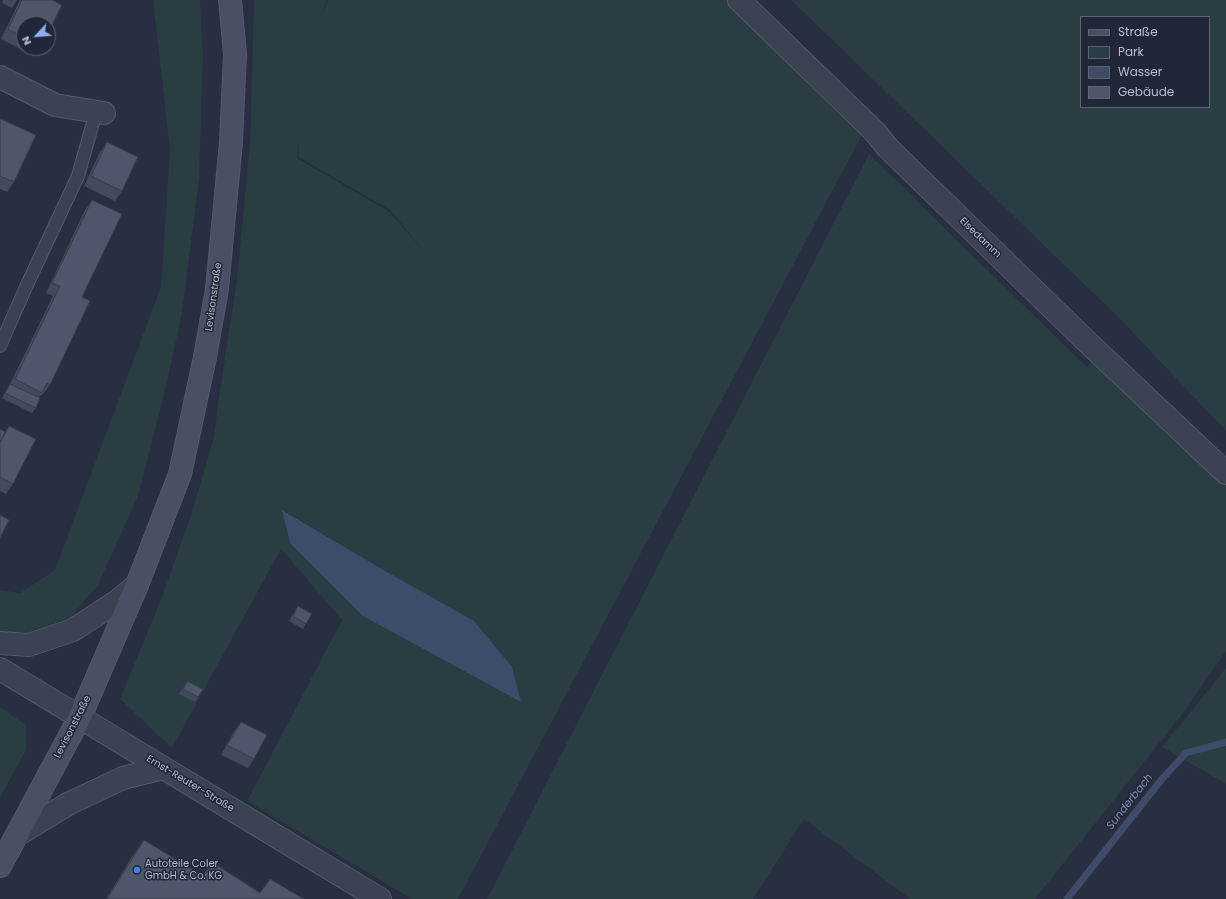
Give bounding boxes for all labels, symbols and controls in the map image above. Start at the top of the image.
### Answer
north arrow [16,16,56,56]
legend [1080,16,1210,108]
text: Straße [1118,23,1158,40]
text: N [17,34,35,48]
text: Park [1118,43,1144,60]
text: Wasser [1118,63,1162,80]
text: Gebäude [1118,83,1174,100]
street label: Elsedamm [957,215,1003,261]
street label: Levisonstraße [203,262,225,332]
street label: Levisonstraße [52,694,94,760]
street label: Ernst-Reuter-Straße [144,753,236,815]
water label: Sunderbach [1104,771,1156,833]
place label: Autoteile Coler GmbH & Co. KG [145,858,222,882]
marker: Autoteile Coler GmbH & Co. KG [132,865,142,875]

